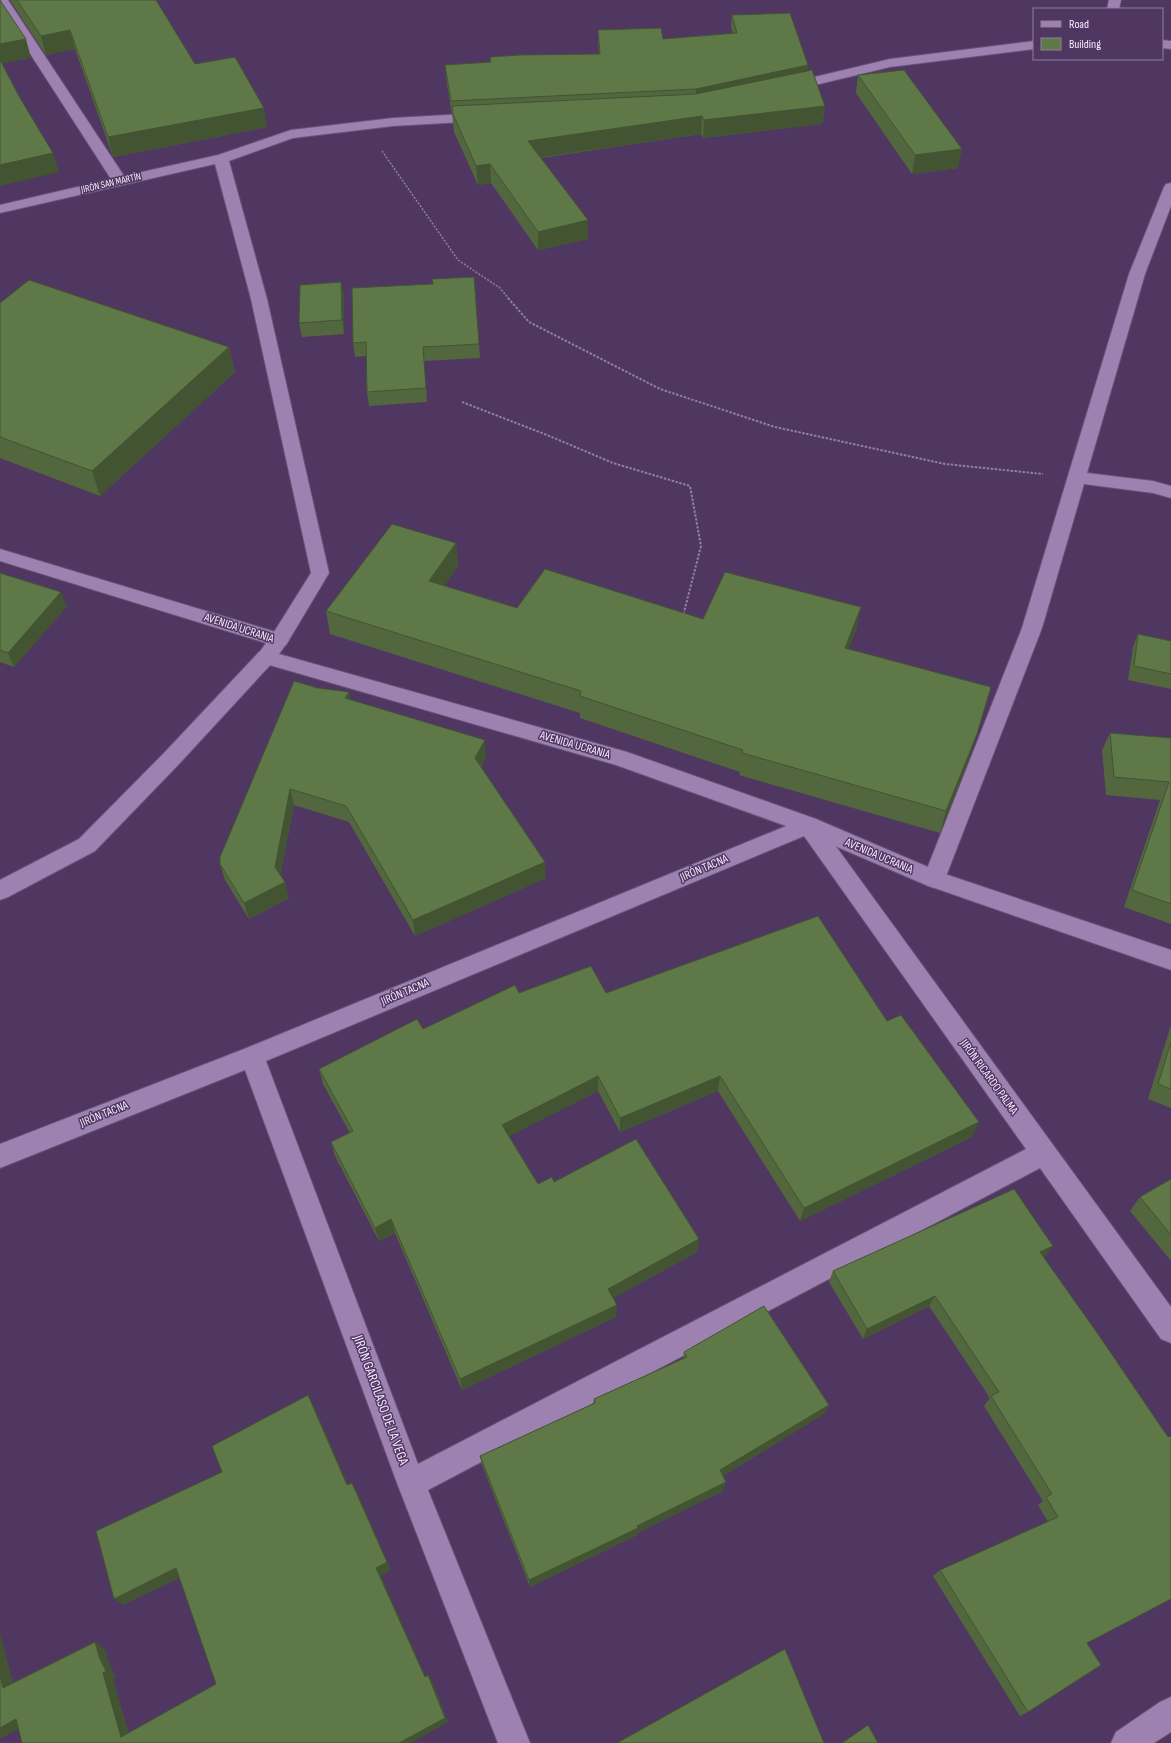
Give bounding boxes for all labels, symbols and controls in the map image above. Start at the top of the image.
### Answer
legend [1033,8,1163,60]
text: Road [1069,17,1089,32]
text: Building [1069,37,1101,52]
street label: JIRÓN SAN MARTÍN [79,170,142,196]
street label: AVENIDA UCRANIA [201,609,277,647]
street label: AVENIDA UCRANIA [537,728,613,762]
street label: AVENIDA UCRANIA [842,835,916,877]
street label: JIRÓN TACNA [677,851,731,885]
street label: JIRÓN TACNA [378,975,432,1009]
street label: JIRÓN RICARDO PALMA [956,1036,1022,1118]
street label: JIRÓN TACNA [77,1097,131,1131]
street label: JIRÓN GARCILASO DE LA VEGA [349,1332,413,1468]

